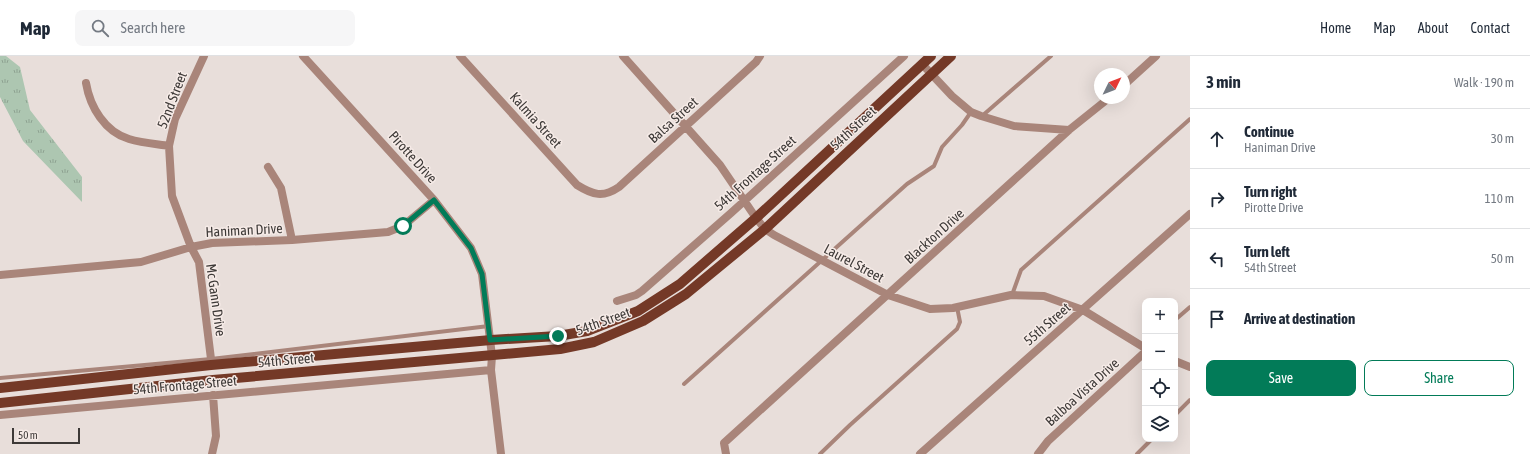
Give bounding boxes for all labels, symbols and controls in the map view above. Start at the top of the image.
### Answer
search box [75,10,355,46]
text: Map [20,17,51,39]
icon: search [89,17,111,39]
text: Search here [121,19,185,36]
text: Home [1320,20,1351,36]
text: Map [1373,20,1396,36]
text: About [1418,20,1449,36]
text: Contact [1471,20,1510,36]
north arrow [1094,68,1130,104]
street label: 52nd Street [154,69,190,131]
text: 3 min [1206,72,1241,92]
text: Walk · 190 m [1454,75,1514,90]
street label: Kalmia Street [507,89,565,151]
street label: Balsa Street [645,94,701,146]
street label: 54th Street [827,103,879,153]
text: Continue [1244,123,1294,140]
street label: Pirotte Drive [386,128,440,186]
icon: ahead [1206,128,1228,150]
text: 30 m [1491,131,1514,146]
street label: 54th Frontage Street [711,132,799,214]
text: Haniman Drive [1244,140,1316,155]
text: Turn right [1244,183,1297,200]
icon: right [1206,188,1228,210]
text: 110 m [1485,191,1514,206]
text: Pirotte Drive [1244,200,1303,215]
street label: Blackton Drive [901,205,967,267]
route start [394,217,412,235]
street label: Haniman Drive [205,220,283,240]
street label: Laurel Street [821,241,887,285]
text: Turn left [1244,243,1290,260]
icon: left [1206,248,1228,270]
text: 50 m [1491,251,1514,266]
text: 54th Street [1244,260,1297,275]
street label: Mc Gann Drive [203,263,229,337]
map controls [1142,298,1178,442]
button: + [1142,298,1178,334]
street label: 55th Street [1020,299,1074,349]
street label: 54th Street [574,304,632,338]
icon: arrive [1206,308,1228,330]
text: Arrive at destination [1244,310,1355,327]
route end [549,327,567,345]
button: − [1142,334,1178,370]
street label: 54th Street [257,350,315,370]
street label: Balboa Vista Drive [1042,355,1122,429]
button: Save [1206,360,1356,396]
button: Share [1364,360,1514,396]
button: locate [1142,370,1178,406]
street label: 54th Frontage Street [132,372,238,398]
button: layers [1142,406,1178,442]
scale bar [12,426,80,445]
text: 50 m [18,429,38,441]

